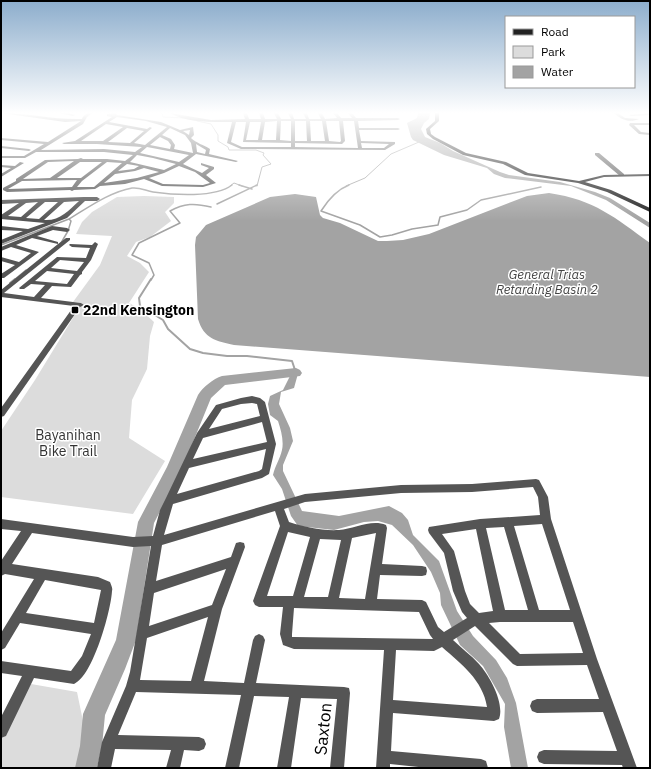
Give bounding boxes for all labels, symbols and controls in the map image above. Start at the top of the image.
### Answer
legend [505,16,635,88]
text: Road [541,24,569,39]
text: Park [541,44,566,59]
text: Water [541,64,574,79]
water label: General Trias Retarding Basin 2 [496,266,598,298]
place label: 22nd Kensington [83,301,194,319]
marker: 22nd Kensington [70,305,80,315]
park label: Bayanihan Bike Trail [35,426,101,460]
street label: Saxton [309,702,337,756]

